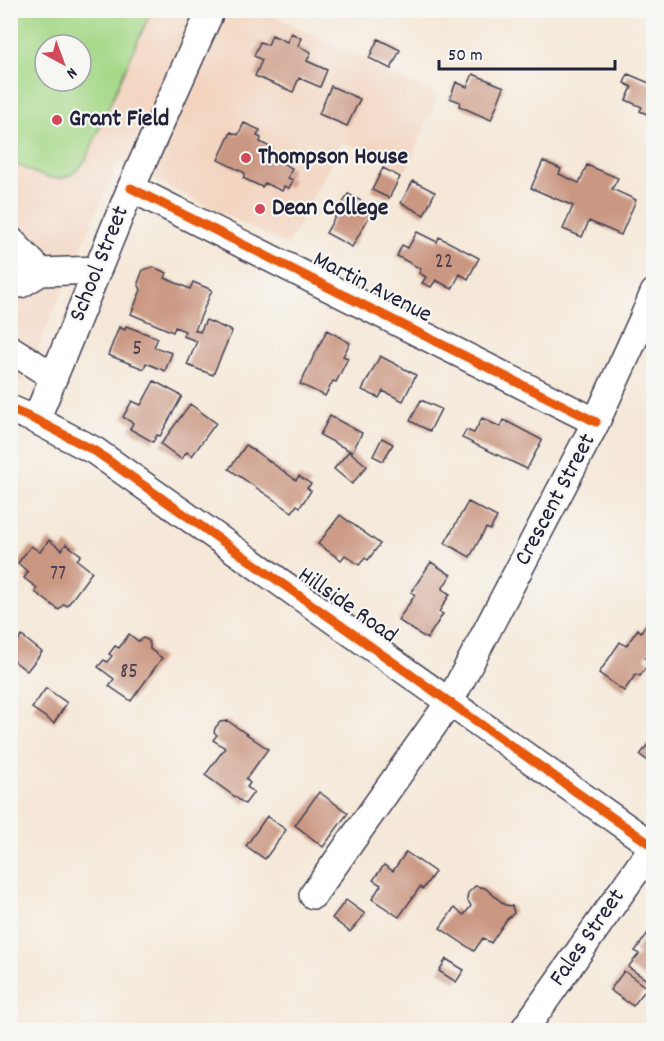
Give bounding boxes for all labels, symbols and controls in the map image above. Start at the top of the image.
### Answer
north arrow [33,33,93,93]
scale bar [439,33,614,71]
text: 50 m [448,44,483,69]
text: N [61,61,82,84]
place label: Grant Field [69,103,169,137]
marker: Grant Field [50,113,64,127]
place label: Thompson House [258,141,409,175]
marker: Thompson House [239,151,253,165]
place label: Dean College [272,192,389,226]
street label: School Street [61,201,139,327]
marker: Dean College [253,202,267,216]
street label: Martin Avenue [306,243,438,333]
house number: 22 [435,248,453,278]
house number: 5 [132,335,142,365]
street label: Crescent Street [507,428,605,572]
street label: Hillside Road [290,559,404,653]
house number: 77 [50,560,66,590]
house number: 85 [120,658,138,688]
street label: Fales Street [542,882,634,994]

